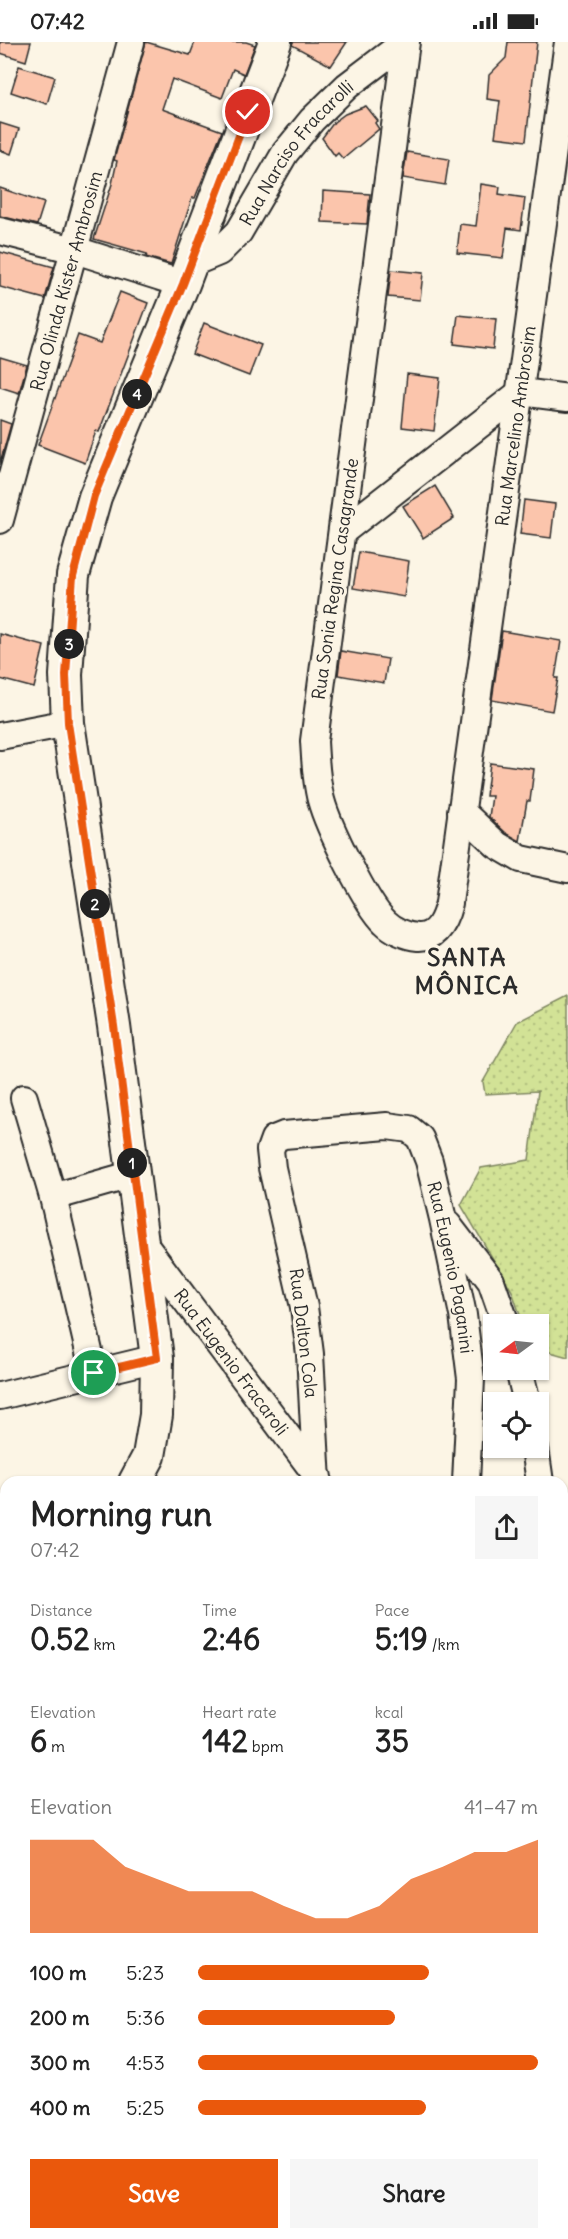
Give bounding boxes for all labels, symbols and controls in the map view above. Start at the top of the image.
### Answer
text: 07:42 [30,7,85,35]
street label: Rua Narciso Fracarolli [234,74,357,230]
pin [222,86,273,137]
icon: check [231,95,264,128]
street label: Rua Olinda Kister Ambrosim [24,168,107,393]
street label: Rua Marcelino Ambrosim [490,324,540,528]
pin: 4 [122,379,152,409]
text: 4 [132,384,142,404]
street label: Rua Sonia Regina Casagrande [307,457,363,701]
pin: 3 [54,629,84,659]
text: 3 [64,634,74,654]
pin: 2 [80,889,110,919]
text: 2 [91,894,99,914]
district label: SANTA MÔNICA [415,942,519,1000]
pin: 1 [117,1148,147,1178]
text: 1 [129,1153,135,1173]
street label: Rua Eugenio Paganini [423,1179,479,1355]
street label: Rua Dalton Cola [285,1267,323,1399]
street label: Rua Eugenio Fracaroli [169,1284,294,1439]
north arrow [483,1314,549,1380]
map controls [483,1314,549,1458]
pin [68,1347,119,1398]
icon: arrive [77,1356,110,1389]
button: locate [483,1392,549,1458]
text: Morning run [30,1493,212,1535]
button: share [475,1496,538,1559]
text: 07:42 [30,1537,80,1562]
text: Distance [30,1600,92,1620]
text: Time [202,1600,237,1620]
text: Pace [375,1600,409,1620]
text: 0.52 [30,1620,90,1658]
text: 2:46 [202,1620,260,1658]
text: 5:19 [375,1620,428,1658]
text: km [90,1634,116,1654]
text: /km [428,1634,460,1654]
text: Elevation [30,1702,96,1722]
text: Heart rate [202,1702,277,1722]
text: kcal [375,1702,403,1722]
text: 6 [30,1722,47,1760]
text: 142 [202,1722,248,1760]
text: 35 [375,1722,409,1760]
text: m [47,1736,65,1756]
text: bpm [248,1736,284,1756]
text: Elevation [30,1794,112,1819]
text: 41–47 m [464,1794,538,1819]
text: 100 m [30,1960,87,1985]
text: 5:23 [126,1960,164,1985]
text: 200 m [30,2005,90,2030]
text: 5:36 [126,2005,165,2030]
text: 300 m [30,2050,90,2075]
text: 4:53 [126,2050,165,2075]
text: 400 m [30,2095,90,2120]
text: 5:25 [126,2095,164,2120]
button: Save [30,2159,278,2228]
button: Share [290,2159,538,2228]

